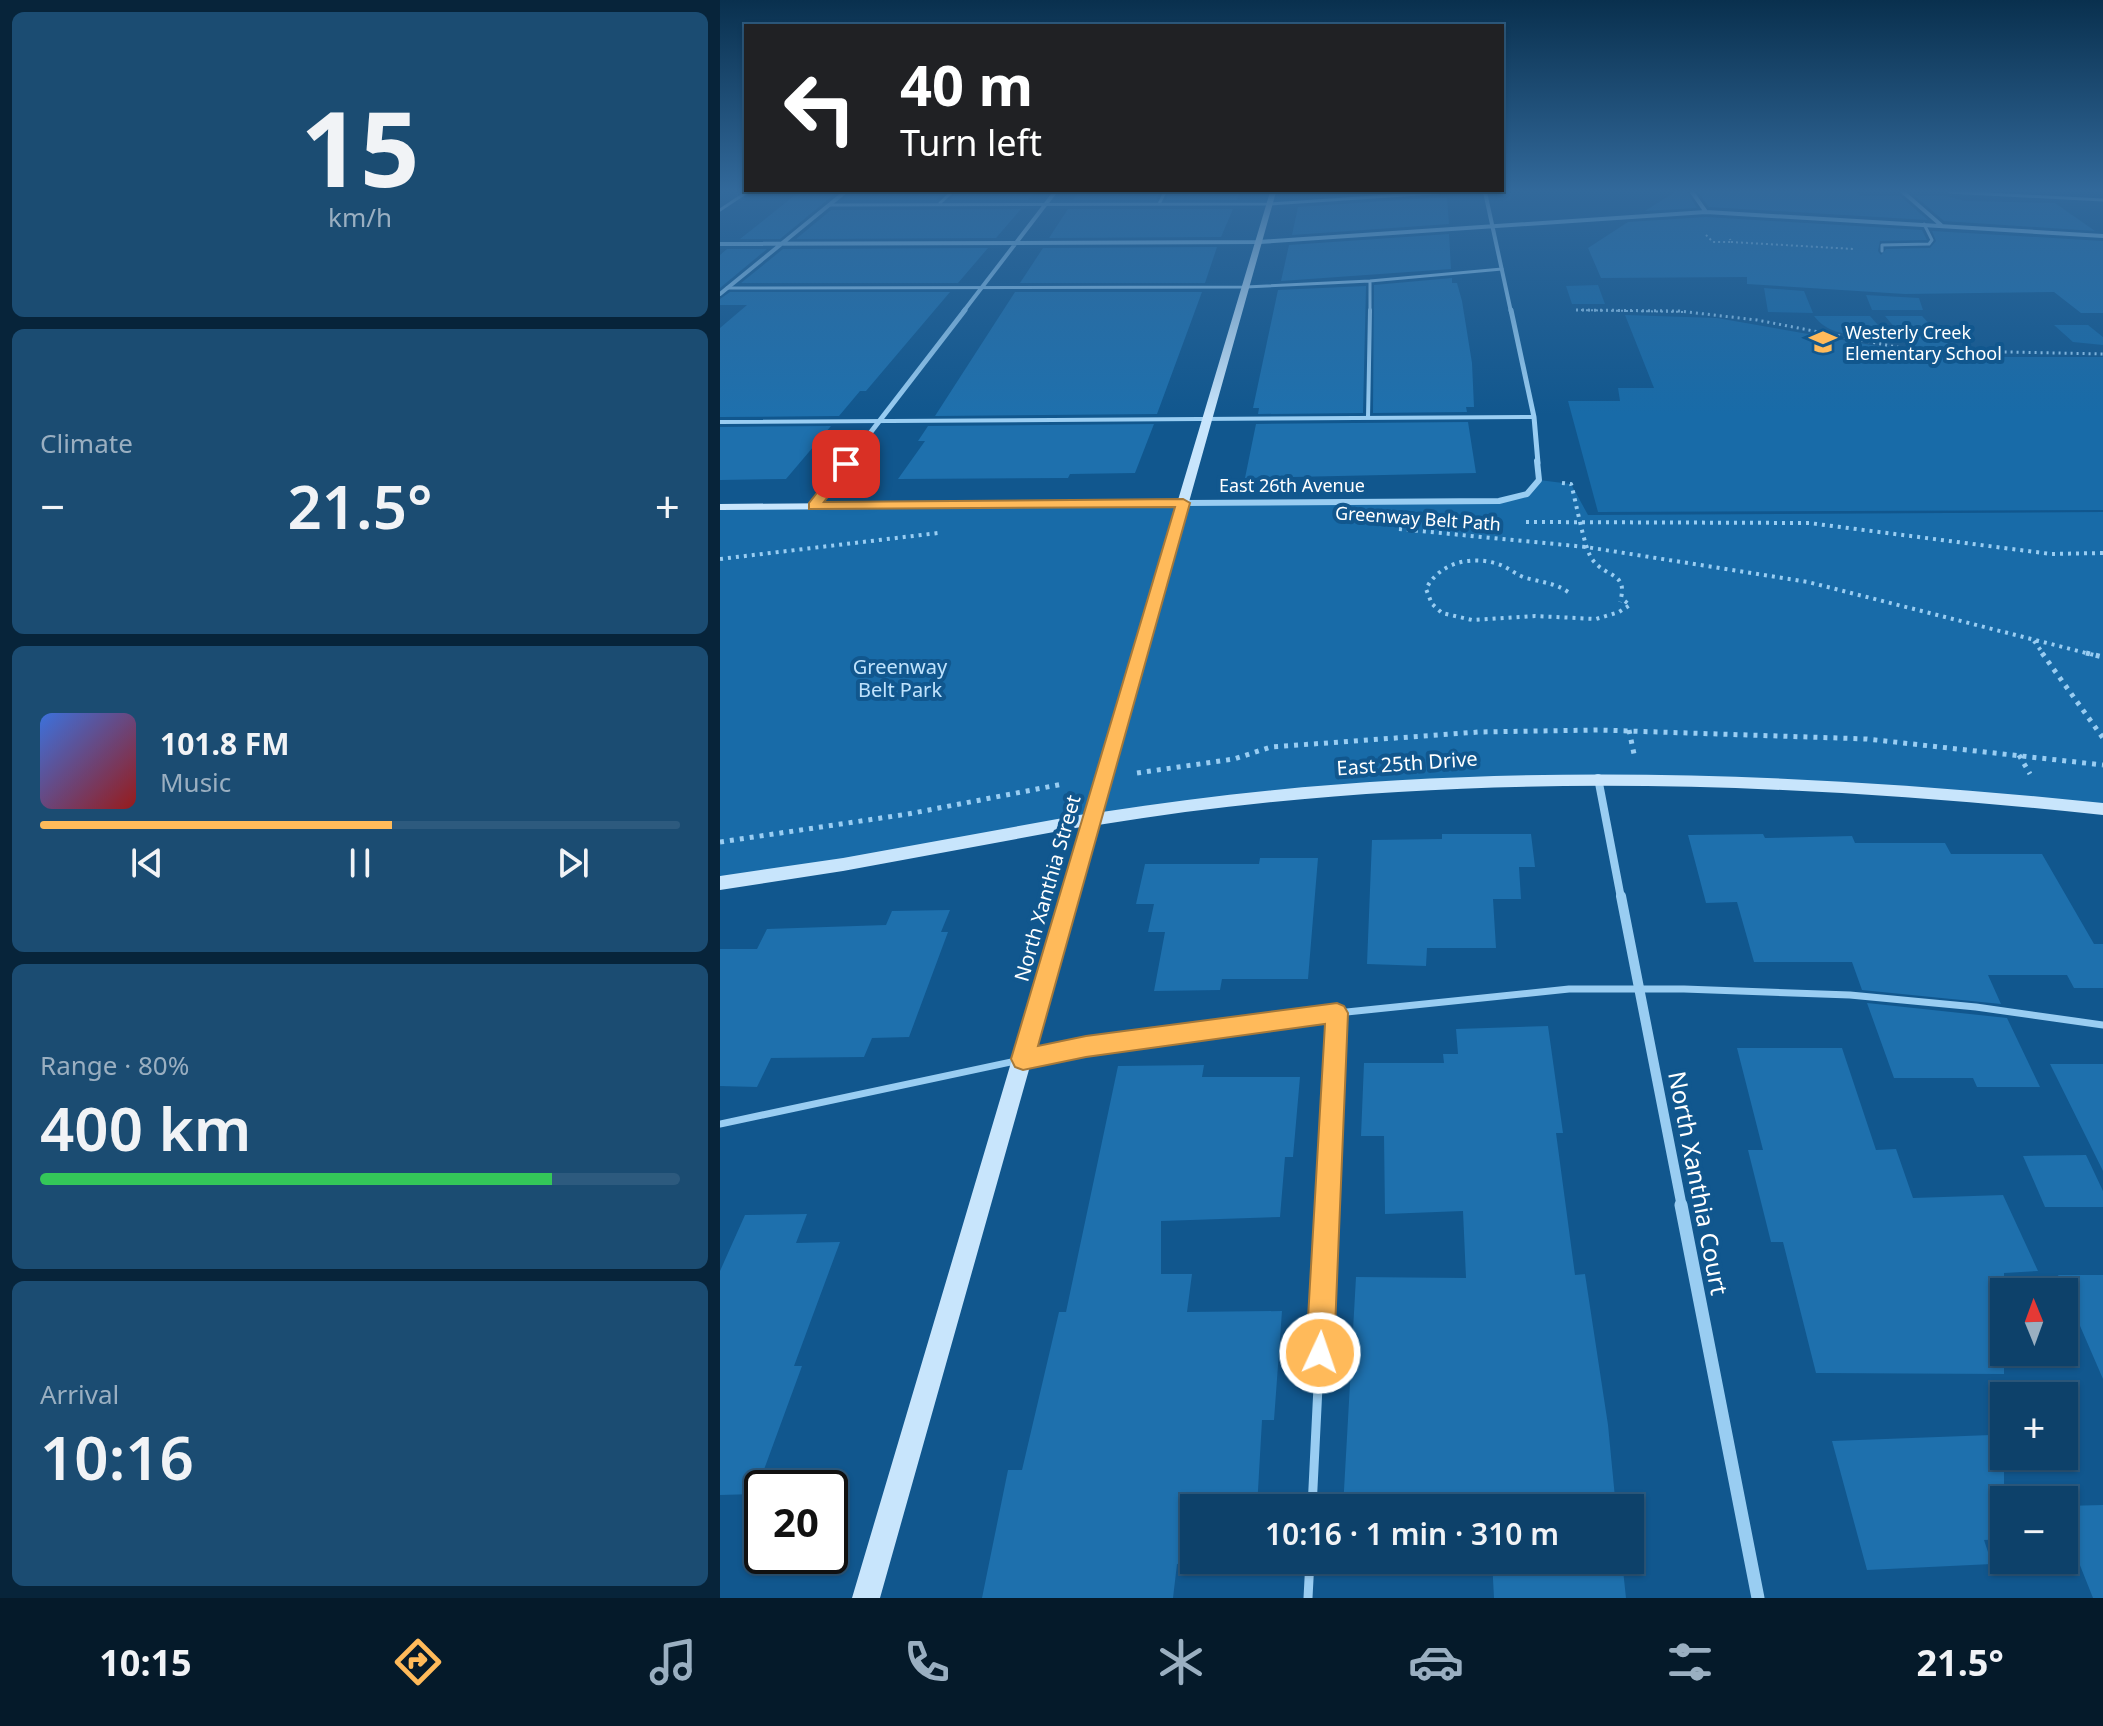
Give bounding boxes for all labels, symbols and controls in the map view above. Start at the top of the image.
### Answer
text: 40 m [900,46,1033,122]
icon: left [768,56,872,160]
text: 15 [301,76,419,217]
text: Turn left [900,118,1042,167]
text: km/h [328,199,392,235]
place label: Westerly Creek Elementary School [1845,320,2002,365]
school or university icon: Westerly Creek Elementary School [1808,327,1838,357]
text: Climate [40,425,133,461]
pin [812,430,880,498]
icon: arrive [824,442,868,486]
text: 21.5° [287,465,433,547]
street label: East 26th Avenue [1219,473,1365,497]
text: − [40,476,65,536]
text: + [655,476,680,536]
street label: Greenway Belt Path [1334,500,1502,536]
park label: Greenway Belt Park [853,653,948,703]
text: 101.8 FM [160,723,290,764]
street label: East 25th Drive [1335,745,1479,781]
text: Music [160,764,231,800]
street label: North Xanthia Street [1007,792,1087,984]
icon: previous [125,841,169,885]
icon: pause [338,841,382,885]
icon: next [551,841,595,885]
text: Range · 80% [40,1047,189,1083]
street label: North Xanthia Court [1661,1068,1737,1298]
text: 400 km [40,1087,251,1169]
north arrow [1990,1278,2078,1366]
map controls [1990,1278,2078,1574]
position arrow [1278,1311,1362,1395]
text: Arrival [40,1376,119,1412]
button: + [1990,1382,2078,1470]
text: 10:16 [40,1416,194,1498]
speed limit sign: 20 [744,1470,848,1574]
button: − [1990,1486,2078,1574]
text: 10:16 · 1 min · 310 m [1265,1513,1559,1554]
icon: directions [390,1634,446,1690]
icon: music [645,1634,701,1690]
icon: phone [899,1634,955,1690]
icon: climate [1153,1634,1209,1690]
icon: car [1408,1634,1464,1690]
icon: filters [1662,1634,1718,1690]
text: 10:15 [99,1638,192,1687]
text: 21.5° [1917,1638,2004,1687]

